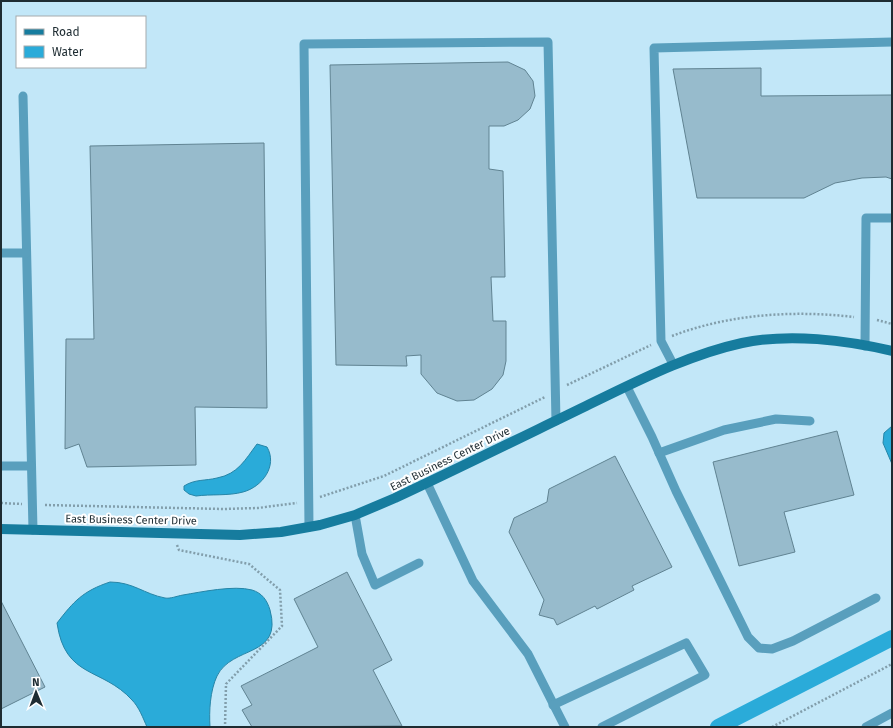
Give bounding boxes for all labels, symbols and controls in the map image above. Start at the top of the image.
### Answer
legend [16,16,146,68]
text: Road [52,25,80,39]
text: Water [52,45,84,59]
street label: East Business Center Drive [388,424,512,494]
street label: East Business Center Drive [65,512,197,528]
north arrow [16,672,56,712]
text: N [32,676,40,689]

